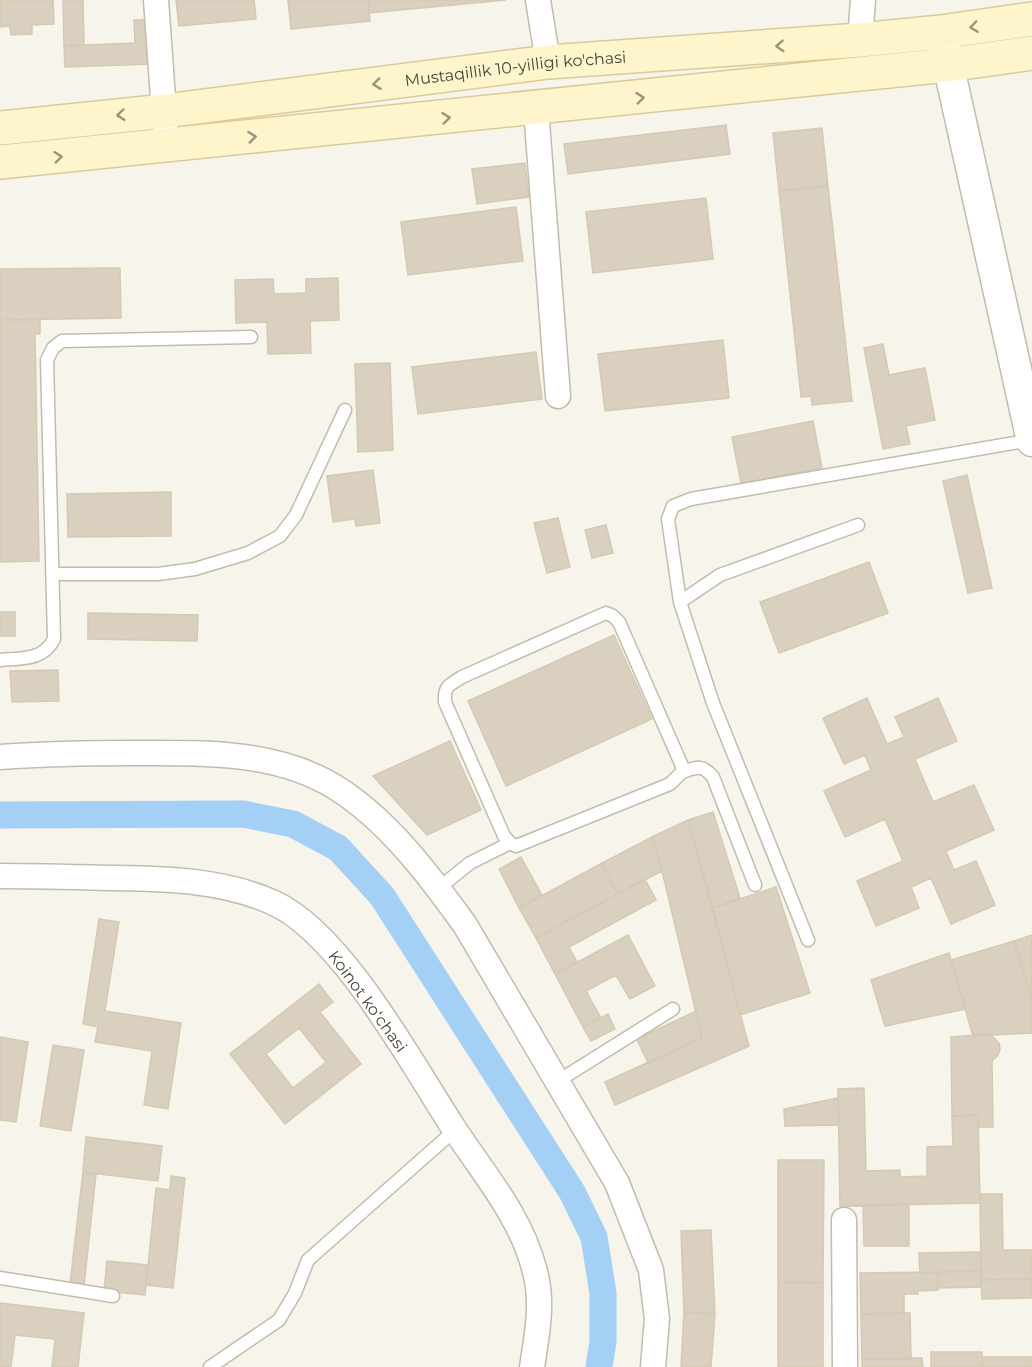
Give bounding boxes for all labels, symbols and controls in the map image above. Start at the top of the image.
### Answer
one-way arrow [969,21,979,33]
one-way arrow [775,39,784,52]
street label: Mustaqillik 10-yilligi ko'chasi [404,48,627,90]
one-way arrow [372,77,382,90]
one-way arrow [636,92,645,104]
one-way arrow [116,109,125,121]
one-way arrow [442,112,451,124]
one-way arrow [248,131,257,144]
one-way arrow [54,151,63,164]
street label: Koinot koʻchasi [324,947,411,1056]

